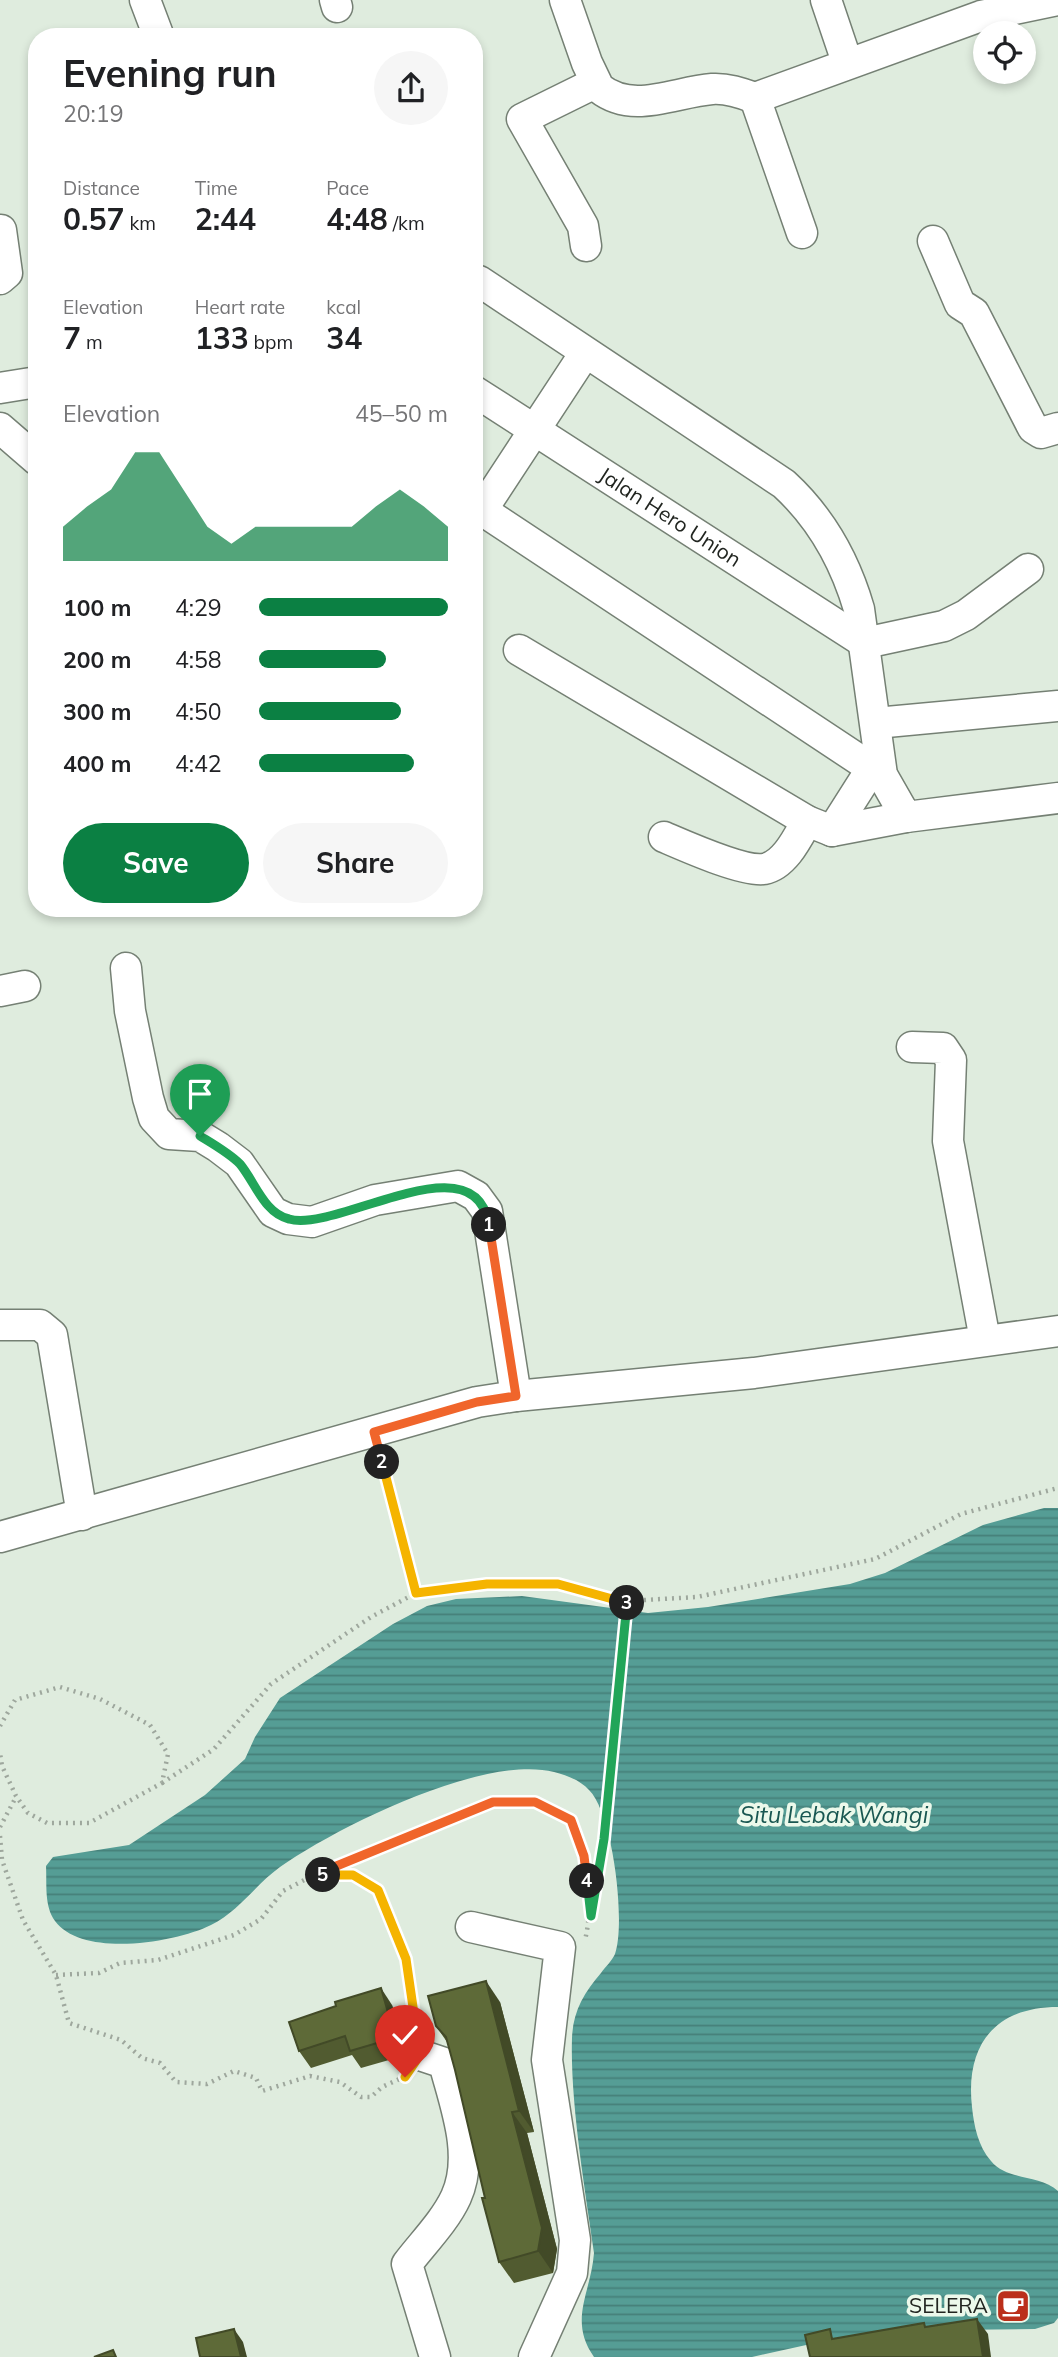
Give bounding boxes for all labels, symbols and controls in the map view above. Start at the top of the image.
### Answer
map controls [973,21,1036,84]
button: locate [973,21,1036,84]
text: Evening run [63,49,277,97]
button: share [374,51,448,125]
text: 20:19 [63,99,123,128]
text: Distance [63,176,140,200]
text: Time [195,176,238,200]
text: Pace [326,176,369,200]
text: 0.57 [63,200,124,238]
text: 2:44 [195,200,256,238]
text: 4:48 [326,200,388,238]
text: km [124,211,156,235]
text: /km [388,211,425,235]
text: Elevation [63,295,143,319]
text: Heart rate [195,295,285,319]
text: kcal [326,295,361,319]
text: 7 [63,319,81,357]
text: 133 [195,319,249,357]
text: 34 [326,319,362,357]
text: m [81,330,103,354]
text: bpm [249,330,293,354]
text: Elevation [63,399,160,428]
text: 45–50 m [355,399,448,428]
street label: Jalan Hero Union [594,461,747,572]
text: 100 m [63,593,131,622]
text: 4:29 [175,593,222,622]
text: 200 m [63,645,131,674]
text: 4:58 [175,645,222,674]
text: 300 m [63,697,131,726]
text: 4:50 [175,697,222,726]
text: 400 m [63,749,131,778]
text: 4:42 [175,749,222,778]
button: Save [63,823,249,903]
button: Share [263,823,448,903]
pin [170,1064,230,1136]
icon: arrive [181,1075,219,1113]
pin: 1 [472,1208,506,1242]
text: 1 [483,1212,494,1236]
pin: 2 [364,1444,400,1480]
text: 2 [376,1449,387,1473]
pin: 3 [610,1586,644,1620]
text: 3 [621,1590,632,1614]
water label: Situ Lebak Wangi [740,1800,929,1829]
pin: 5 [306,1857,340,1892]
text: 5 [317,1862,328,1886]
pin: 4 [570,1864,604,1898]
text: 4 [581,1868,592,1892]
pin [375,2005,435,2077]
icon: check [386,2016,424,2054]
cafe icon: SELERA [994,2287,1032,2325]
place label: SELERA [909,2292,989,2318]

